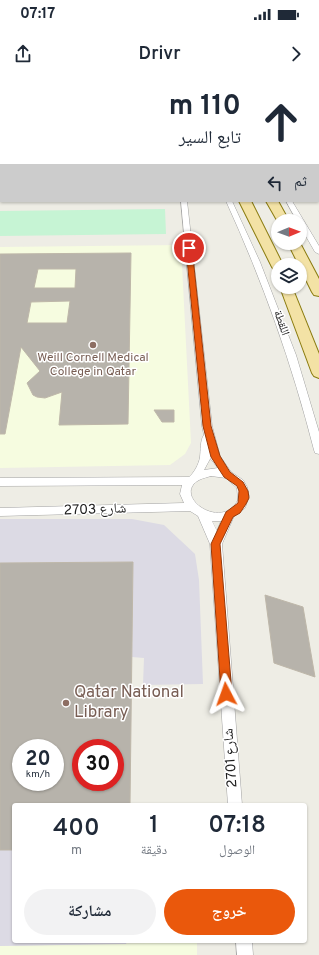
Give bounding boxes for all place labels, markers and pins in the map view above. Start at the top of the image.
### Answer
pin [172,231,206,265]
marker: Weill Cornell Medical College in Qatar [88,340,98,350]
place label: Weill Cornell Medical College in Qatar [37,350,149,380]
place label: Qatar National Library [74,682,184,724]
marker: Qatar National Library [61,698,71,708]

